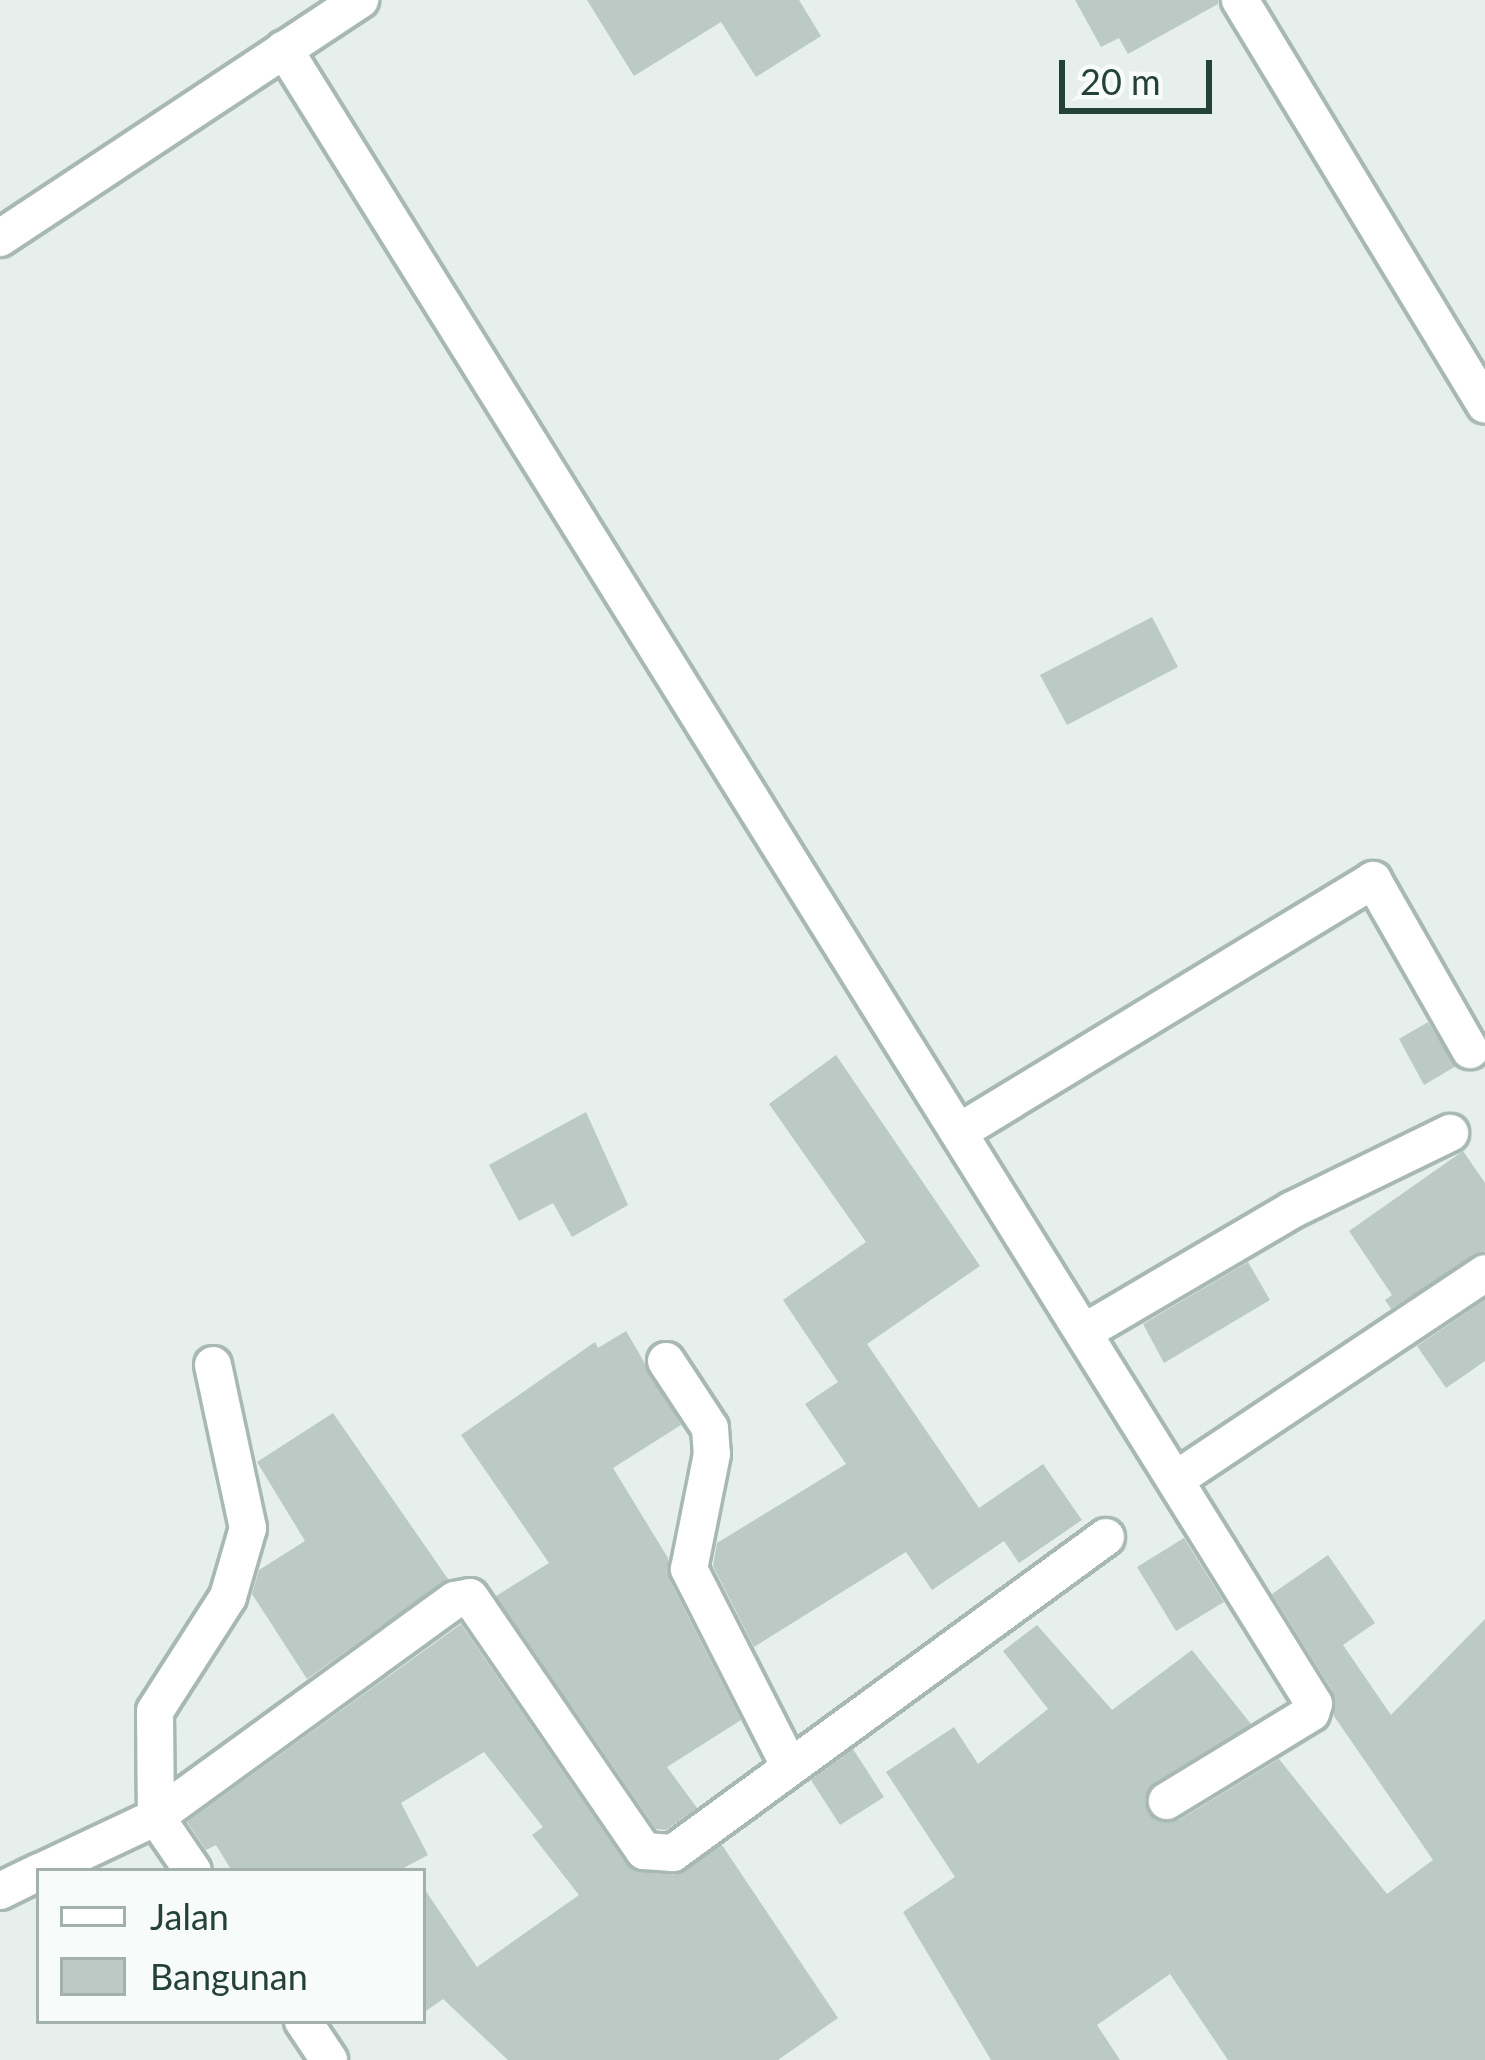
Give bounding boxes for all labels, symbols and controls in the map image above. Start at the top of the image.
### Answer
scale bar [1065,36,1218,110]
text: 20 m [1080,59,1161,103]
legend [36,1868,426,2024]
text: Jalan [150,1894,229,1938]
text: Bangunan [150,1954,308,1998]

